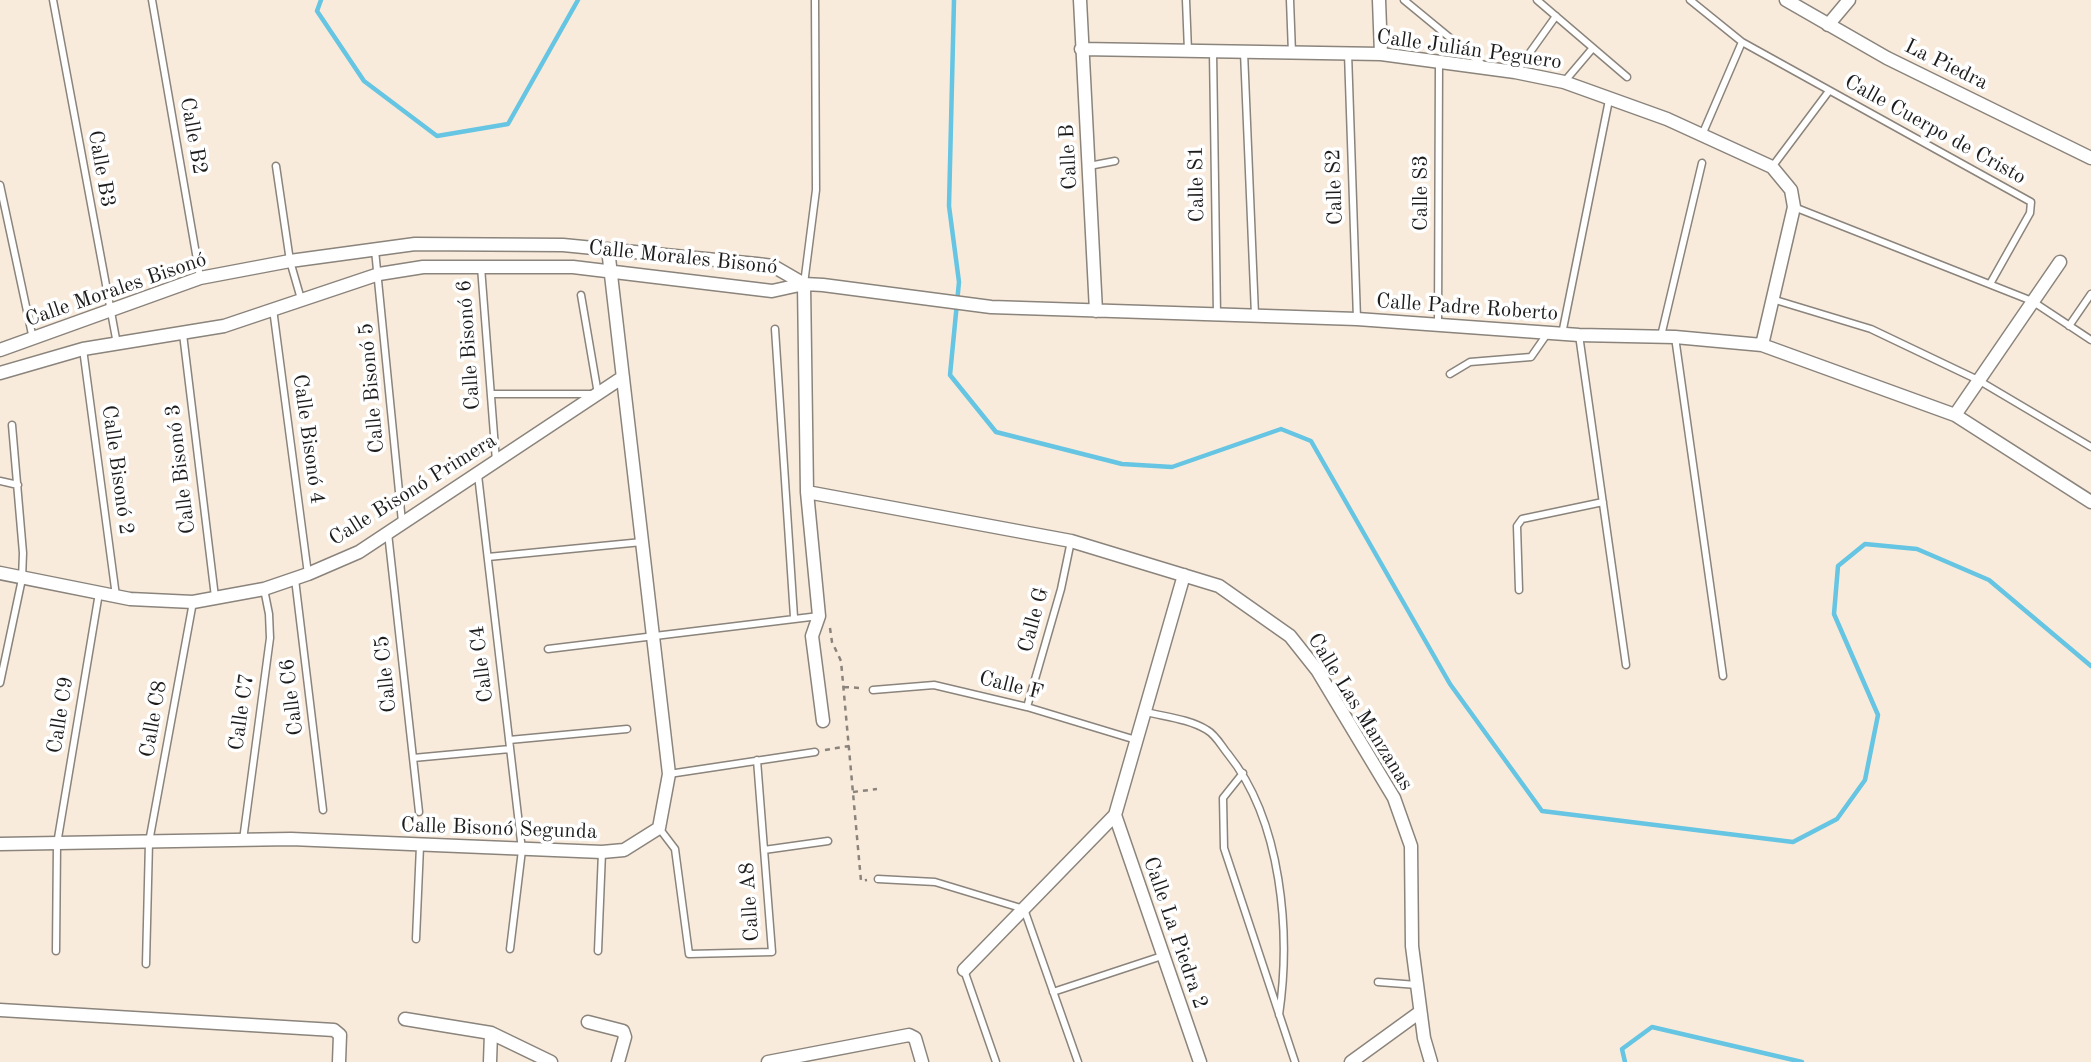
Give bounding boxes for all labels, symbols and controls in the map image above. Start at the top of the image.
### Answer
street label: Calle Julián Peguero [1375,25,1563,75]
street label: La Piedra [1900,34,1992,96]
street label: Calle Cuerpo de Cristo [1840,70,2030,190]
street label: Calle B2 [174,95,212,177]
street label: Calle B [1055,123,1083,191]
street label: Calle B3 [82,128,120,210]
street label: Calle S1 [1184,146,1210,222]
street label: Calle S2 [1321,148,1349,226]
street label: Calle S3 [1408,155,1434,231]
street label: Calle Morales Bisonó [587,236,779,280]
street label: Calle Morales Bisonó [22,247,210,333]
street label: Calle Bisonó 6 [452,279,486,411]
street label: Calle Padre Roberto [1375,289,1559,327]
street label: Calle Bisonó 5 [354,322,390,454]
street label: Calle Bisonó 4 [286,372,330,506]
street label: Calle Bisonó 2 [95,403,139,537]
street label: Calle Bisonó 3 [161,403,201,535]
street label: Calle Bisonó Primera [325,428,501,552]
street label: Calle G [1013,585,1055,655]
street label: Calle C4 [465,624,499,704]
street label: Calle Las Manzanas [1301,629,1419,795]
street label: Calle C5 [369,634,403,714]
street label: Calle C6 [275,657,309,737]
street label: Calle F [976,666,1046,706]
street label: Calle C7 [224,672,260,752]
street label: Calle C9 [42,675,80,755]
street label: Calle C8 [135,679,173,759]
street label: Calle Bisonó Segunda [400,813,598,845]
street label: Calle La Piedra 2 [1137,854,1213,1012]
street label: Calle A8 [735,861,765,943]

